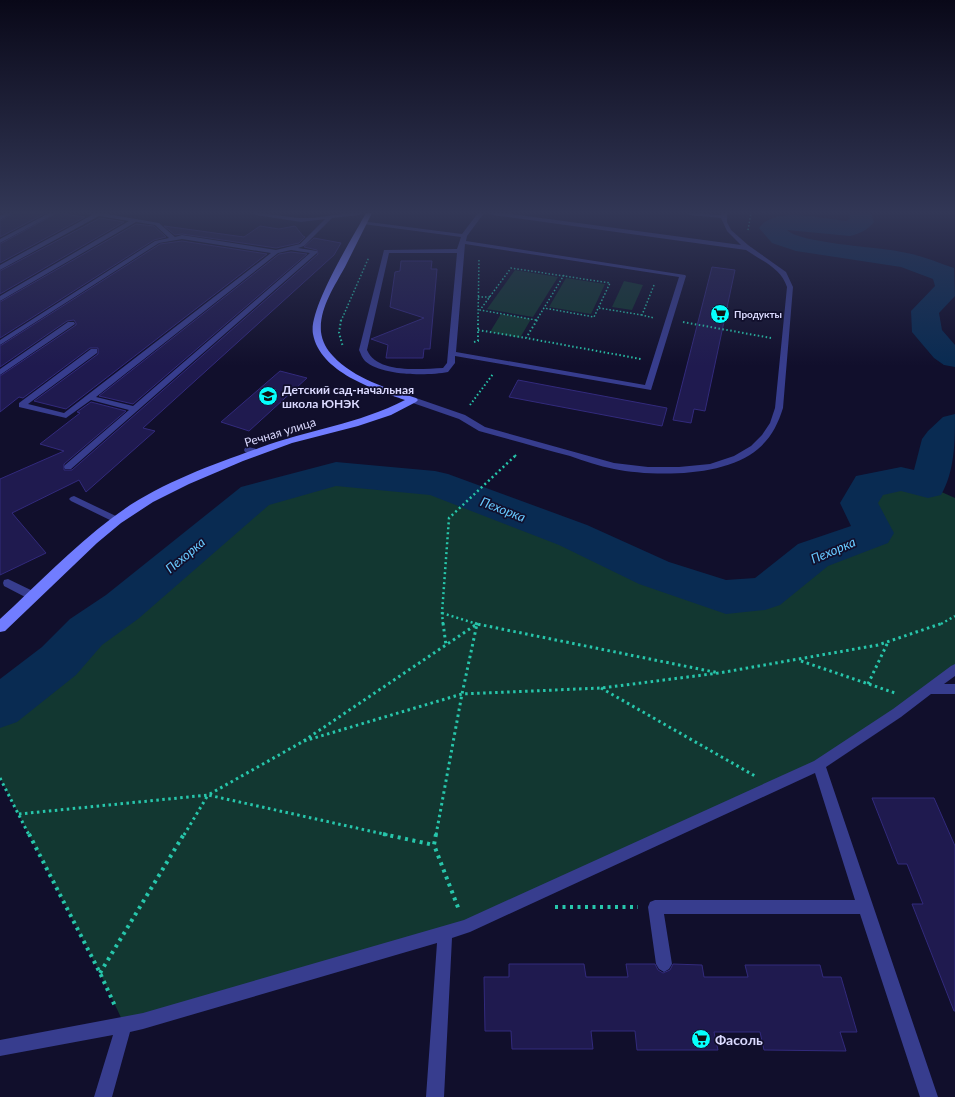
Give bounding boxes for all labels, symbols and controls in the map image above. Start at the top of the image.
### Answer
supermarket icon: Продукты [709,303,731,325]
place label: Продукты [734,308,782,320]
place label: Детский сад-начальная школа ЮНЭК [282,382,414,411]
school or university icon: Детский сад-начальная школа ЮНЭК [257,385,279,407]
street label: Речная улица [242,414,318,450]
water label: Пехорка [478,493,528,525]
water label: Пехорка [808,533,858,567]
water label: Пехорка [162,534,208,576]
supermarket icon: Фасоль [690,1028,712,1050]
place label: Фасоль [715,1031,763,1048]

